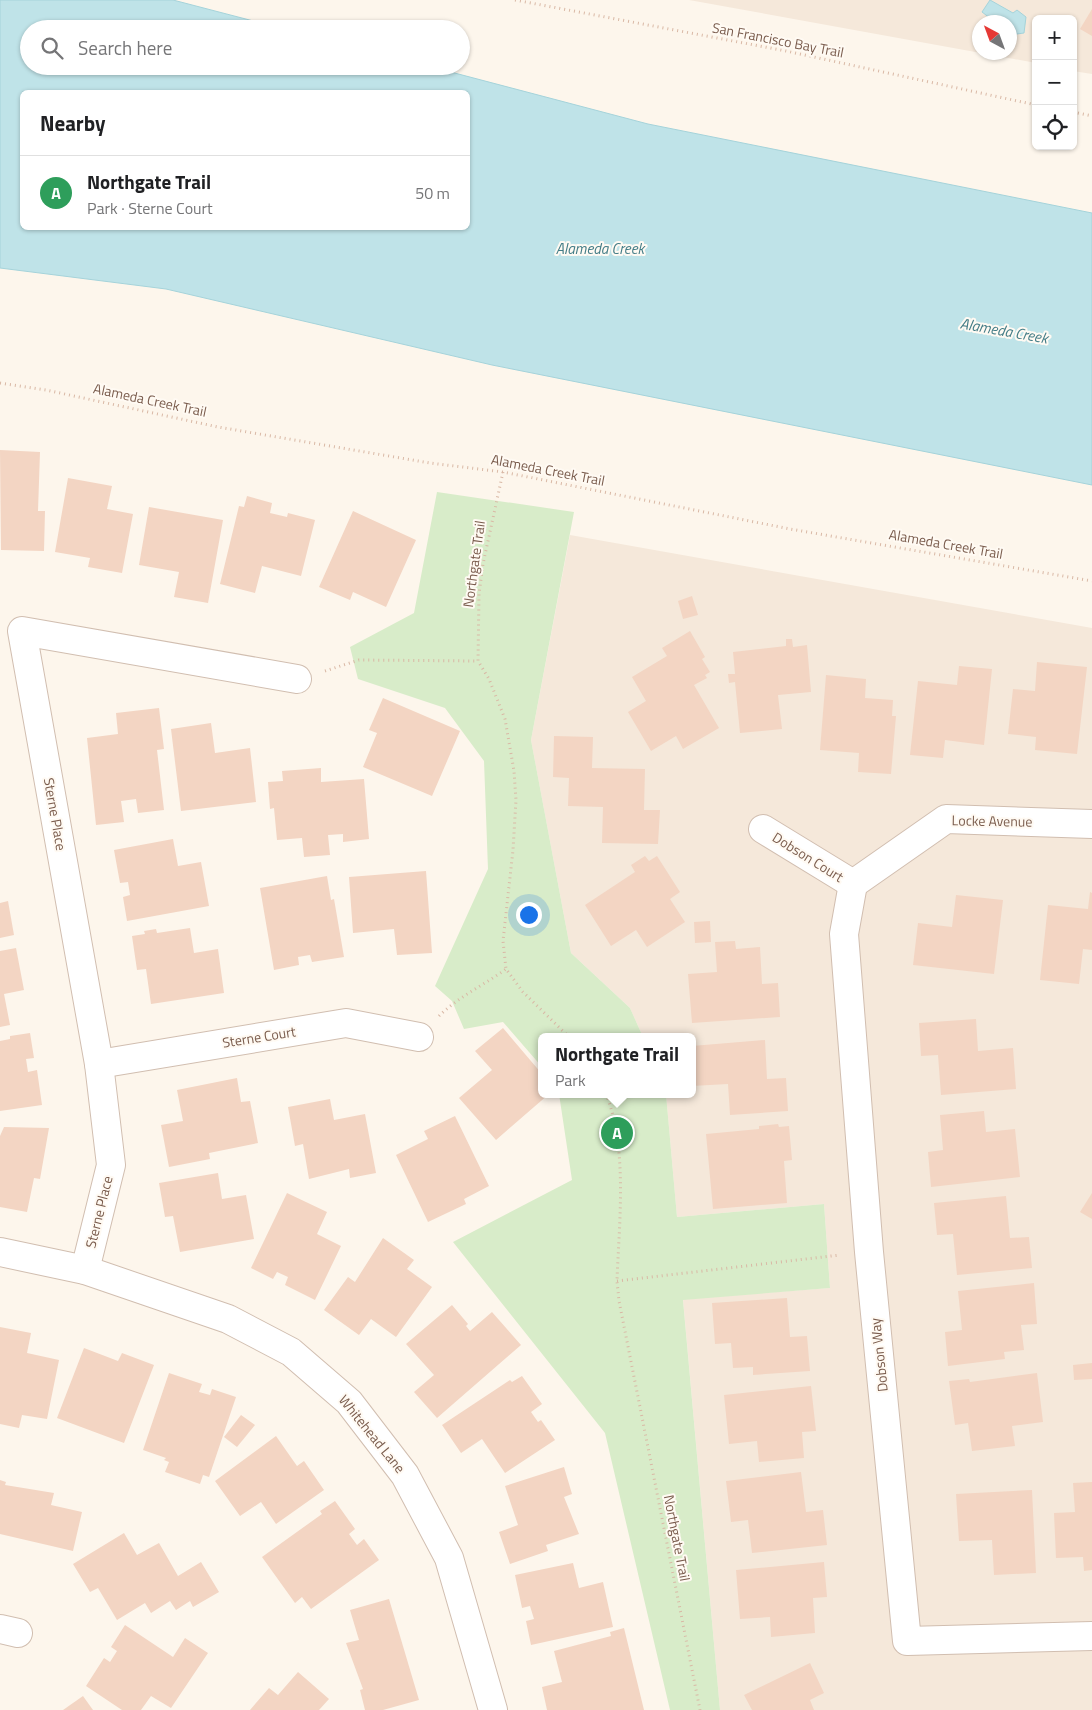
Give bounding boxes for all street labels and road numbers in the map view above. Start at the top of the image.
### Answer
street label: San Francisco Bay Trail [711,16,846,63]
street label: Alameda Creek Trail [91,377,209,422]
street label: Alameda Creek Trail [489,448,607,491]
street label: Northgate Trail [457,519,490,609]
street label: Alameda Creek Trail [887,523,1005,564]
street label: Sterne Place [39,776,72,852]
street label: Locke Avenue [952,809,1032,832]
street label: Dobson Court [769,826,848,887]
street label: Sterne Court [221,1020,297,1053]
street label: Sterne Place [79,1174,118,1250]
street label: Dobson Way [864,1317,893,1393]
street label: Whitehead Lane [334,1390,411,1477]
street label: Northgate Trail [659,1493,696,1583]

